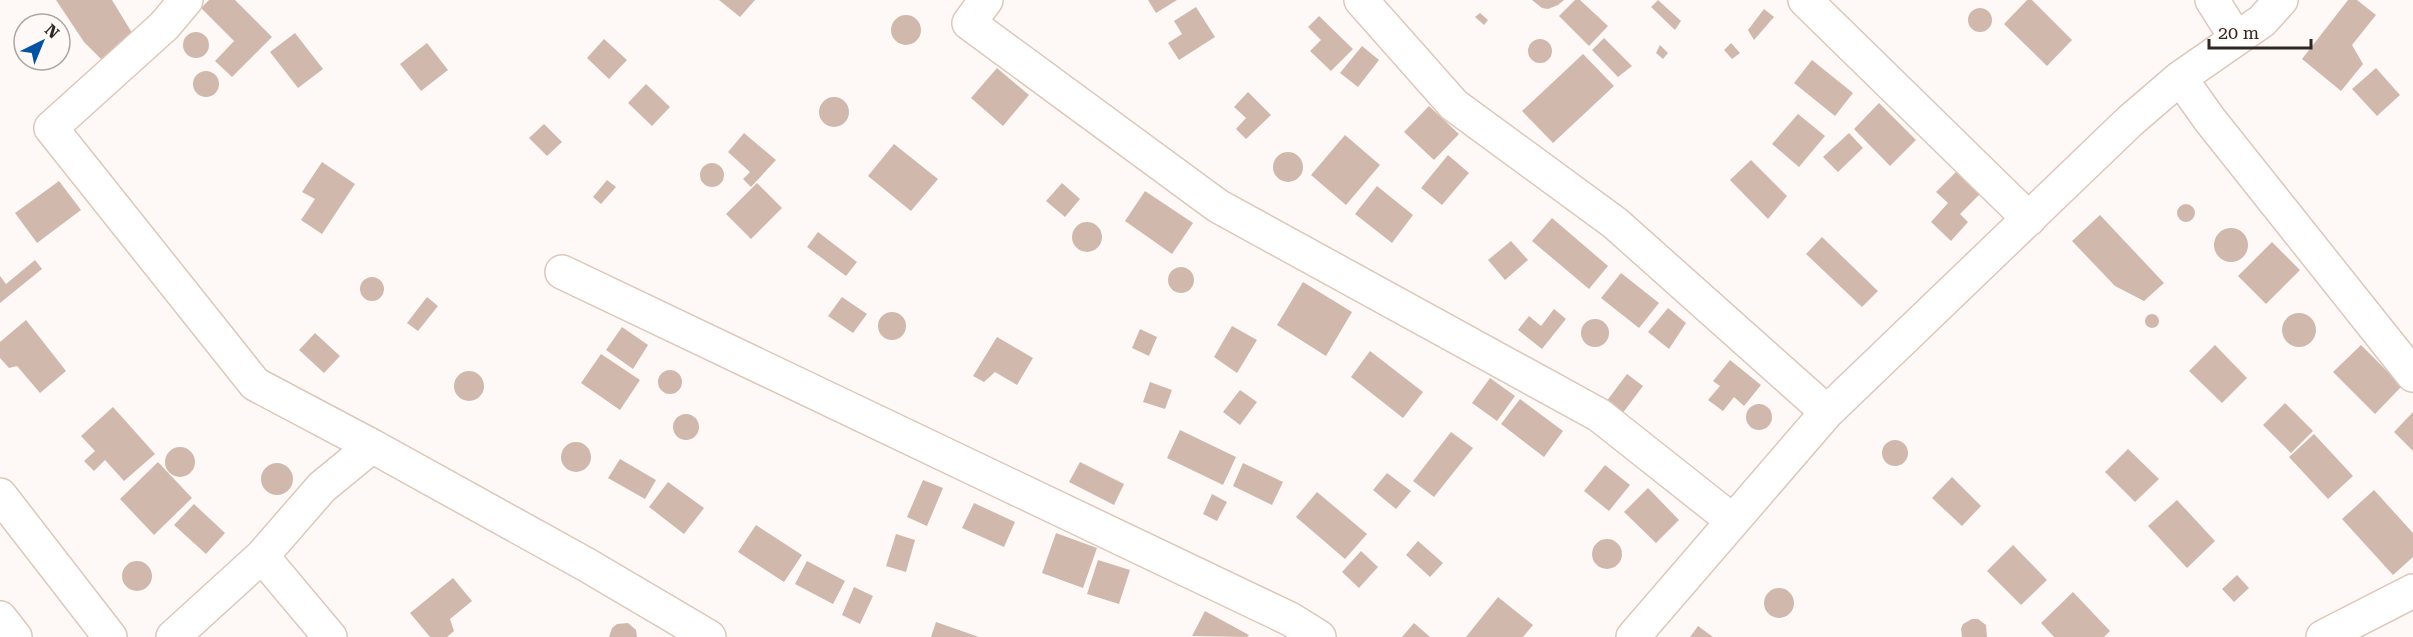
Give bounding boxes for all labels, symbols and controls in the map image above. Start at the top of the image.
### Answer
north arrow [12,12,72,72]
scale bar [2209,12,2311,50]
text: N [41,20,63,43]
text: 20 m [2218,22,2259,43]

